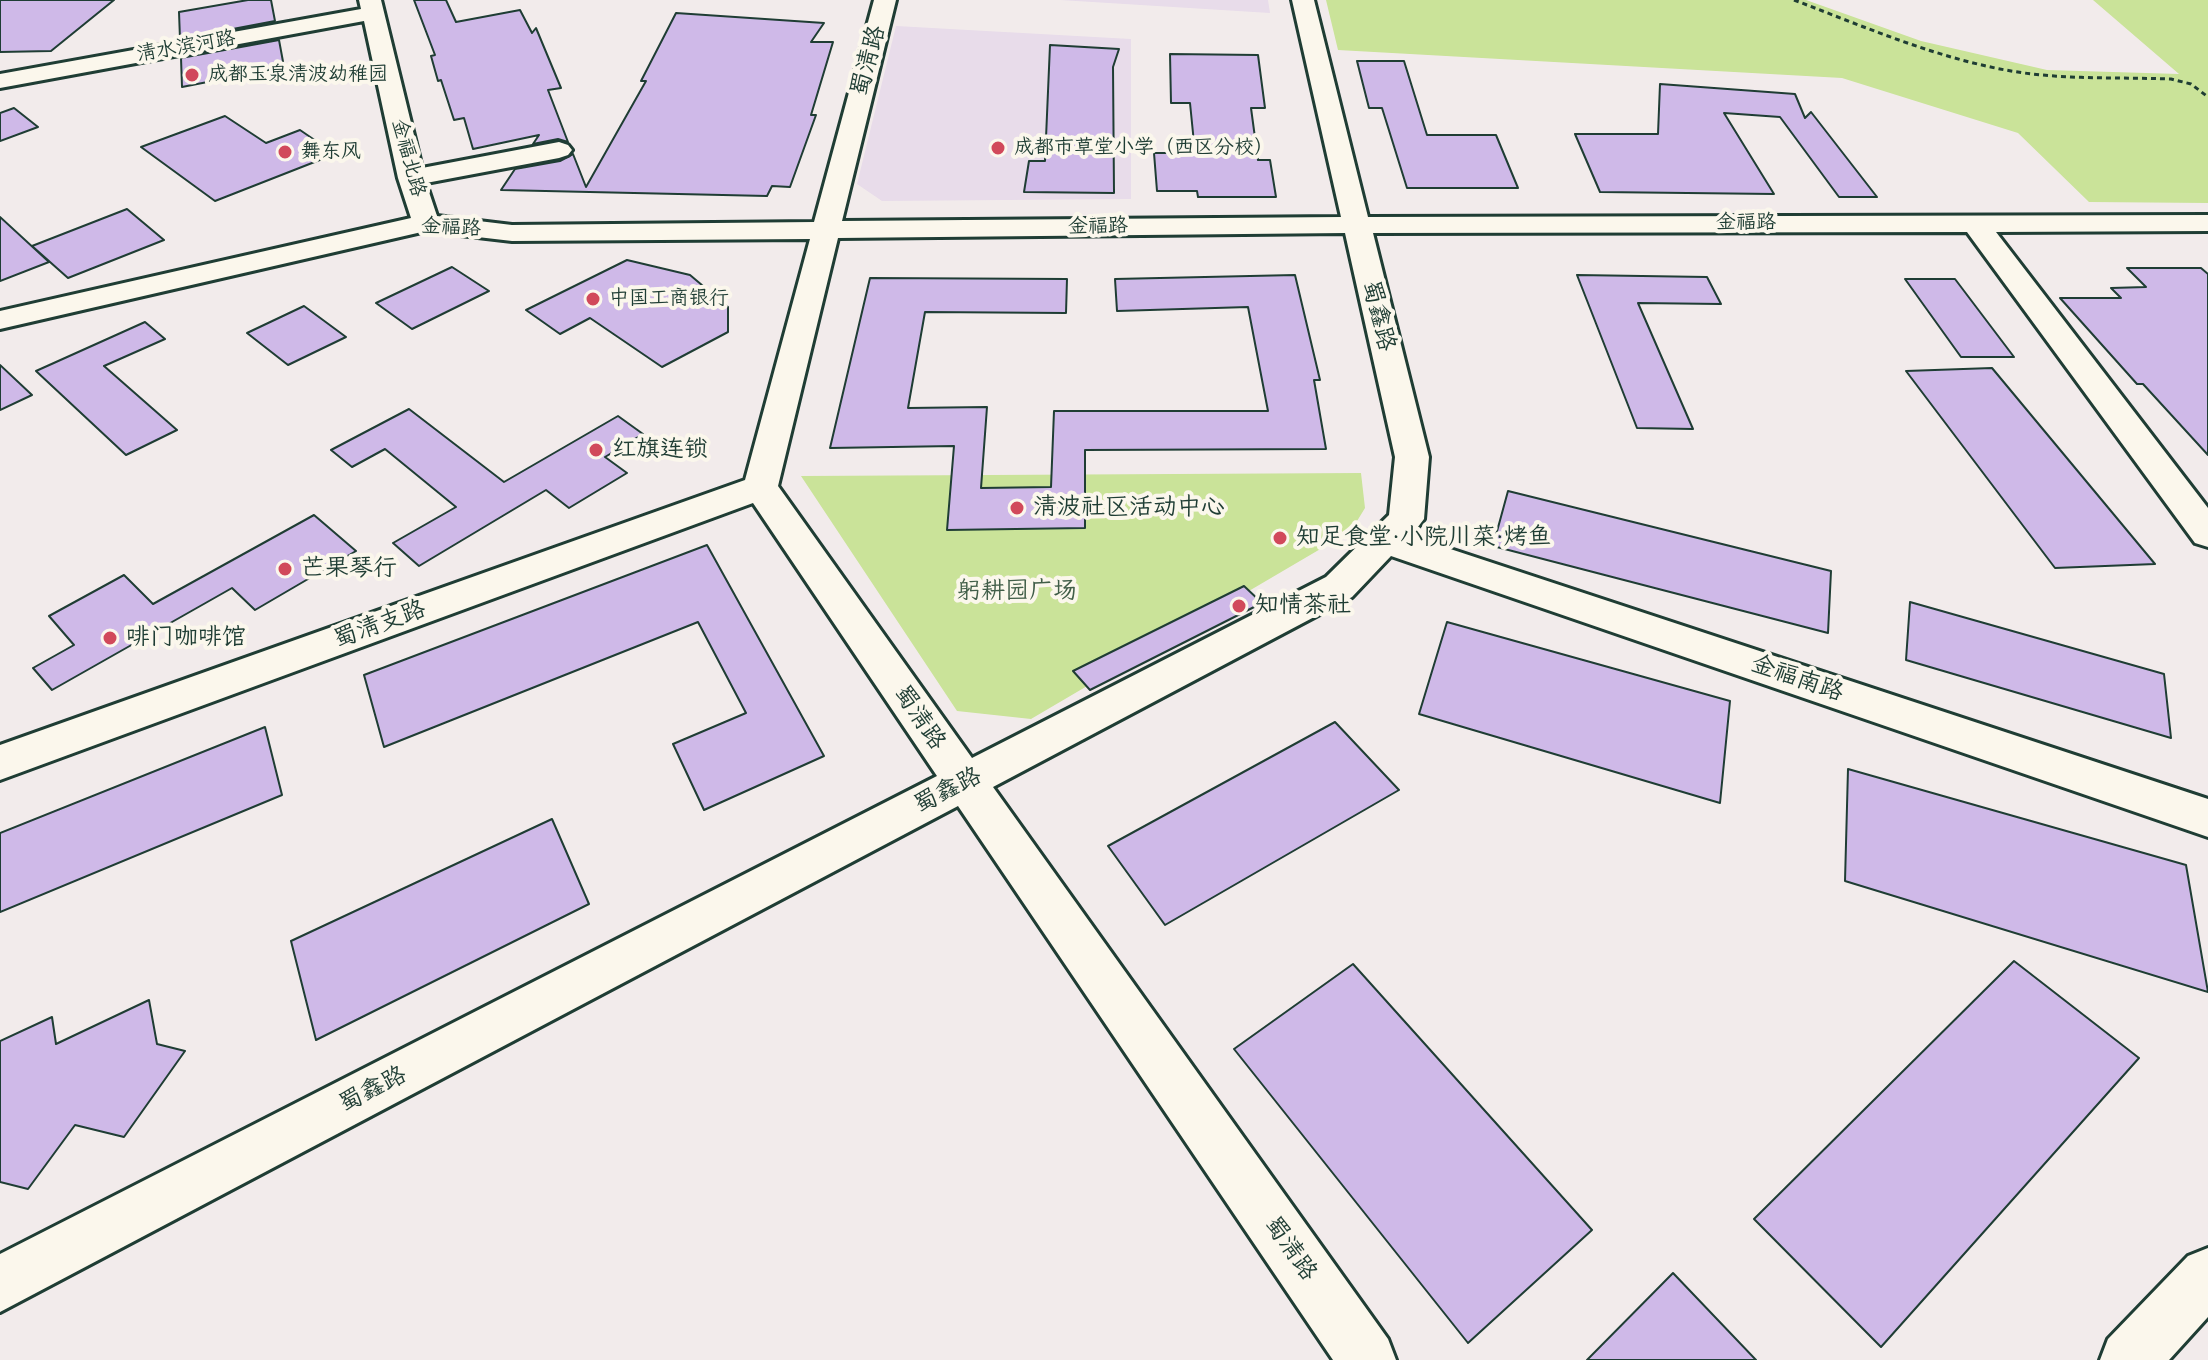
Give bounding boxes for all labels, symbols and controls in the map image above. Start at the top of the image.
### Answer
street label: 蜀清路 [846,22,892,100]
street label: 清水滨河路 [135,26,237,68]
place label: 成都玉泉清波幼稚园 [208,63,388,87]
marker: 成都玉泉清波幼稚园 [183,66,201,84]
street label: 金福北路 [386,116,430,200]
place label: 成都市草堂小学（西区分校） [1014,136,1274,160]
marker: 成都市草堂小学（西区分校） [989,139,1007,157]
place label: 舞东风 [301,140,361,164]
marker: 舞东风 [276,143,294,161]
street label: 金福路 [1716,211,1776,235]
street label: 金福路 [420,214,482,242]
street label: 金福路 [1068,214,1128,240]
street label: 蜀鑫路 [1355,278,1401,354]
place label: 中国工商银行 [609,287,729,311]
marker: 中国工商银行 [584,290,602,308]
place label: 红旗连锁 [612,436,708,464]
marker: 红旗连锁 [587,441,605,459]
place label: 清波社区活动中心 [1033,494,1225,522]
marker: 清波社区活动中心 [1008,499,1026,517]
place label: 知足食堂·小院川菜·烤鱼 [1296,524,1552,552]
marker: 知足食堂·小院川菜·烤鱼 [1271,529,1289,547]
place label: 芒果琴行 [301,555,397,583]
marker: 芒果琴行 [276,560,294,578]
park label: 躬耕园广场 [957,578,1077,606]
place label: 知情茶社 [1255,592,1351,620]
street label: 蜀清支路 [330,595,430,655]
marker: 知情茶社 [1230,597,1248,615]
place label: 啡门咖啡馆 [126,624,246,652]
marker: 啡门咖啡馆 [101,629,119,647]
street label: 金福南路 [1747,650,1847,708]
street label: 蜀清路 [887,680,951,756]
street label: 蜀鑫路 [909,762,987,820]
street label: 蜀鑫路 [334,1061,412,1119]
street label: 蜀清路 [1258,1211,1322,1287]

